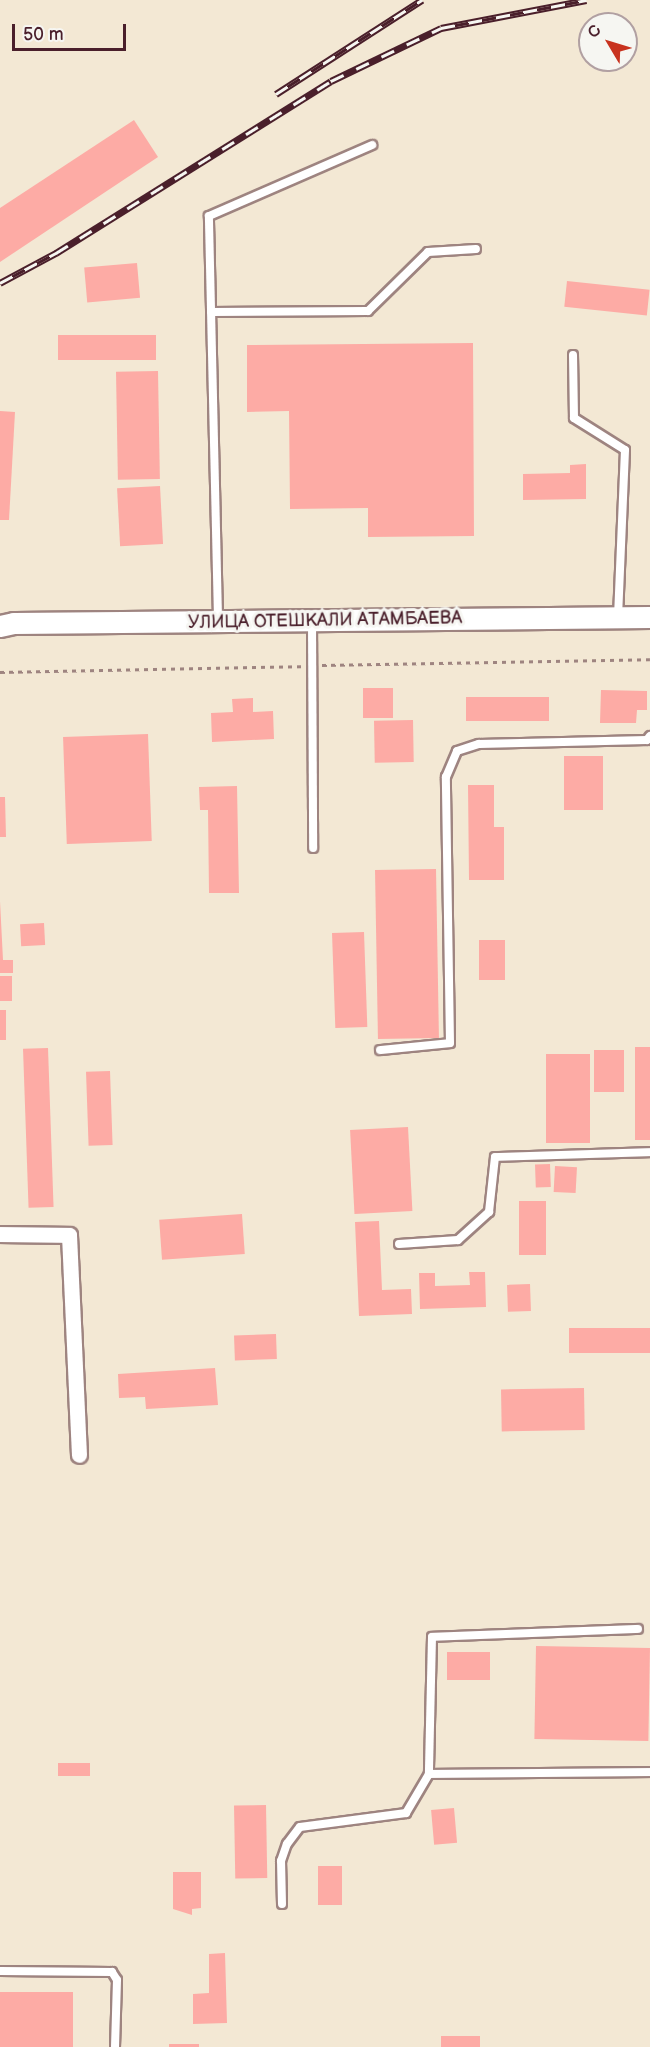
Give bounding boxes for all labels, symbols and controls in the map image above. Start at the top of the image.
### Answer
scale bar [15,12,129,50]
north arrow [578,12,638,72]
text: С [584,22,606,42]
text: 50 m [23,24,64,45]
street label: УЛИЦА ОТЕШКАЛИ АТАМБАЕВА [188,608,462,634]

